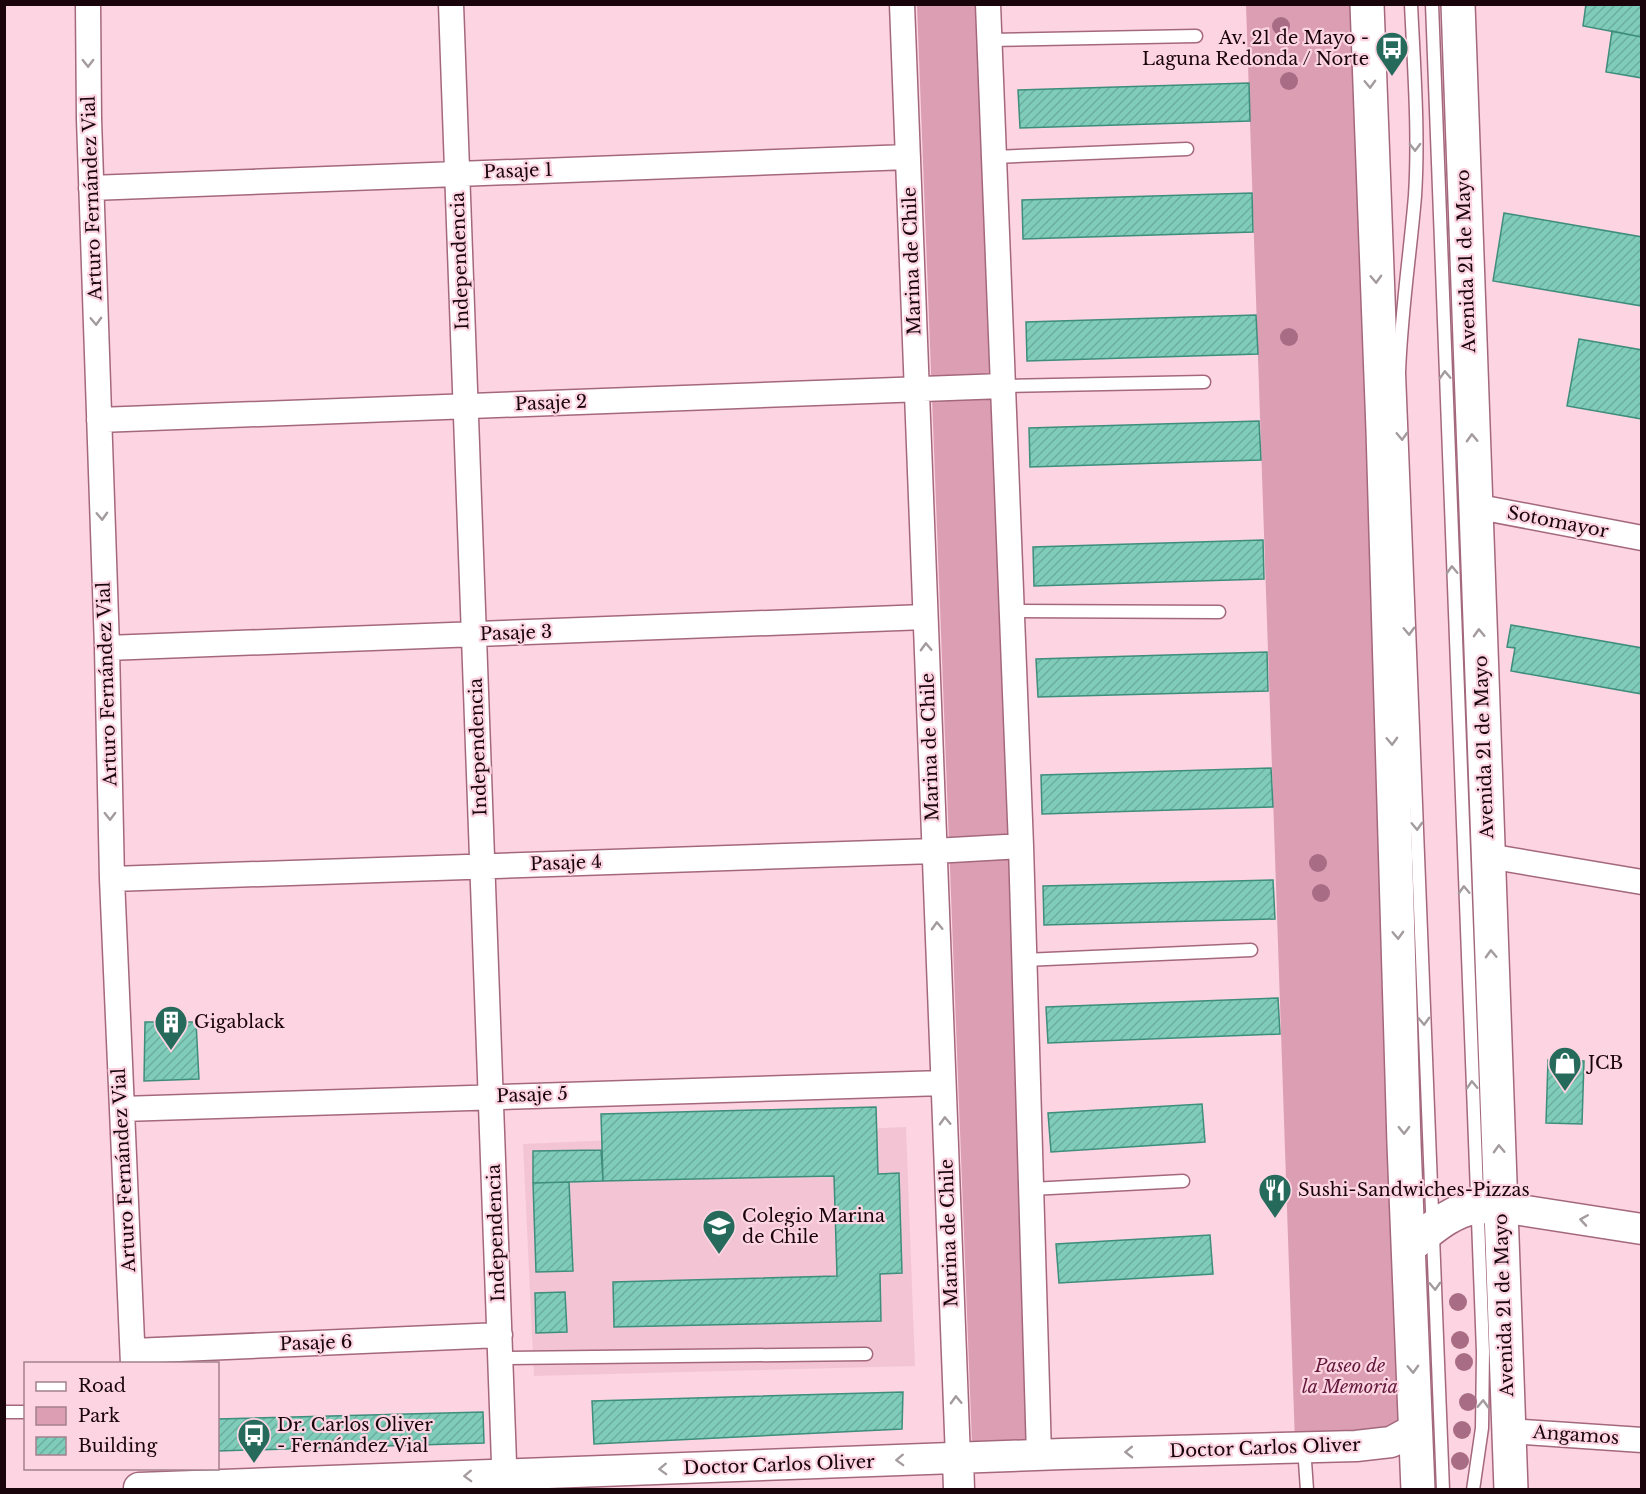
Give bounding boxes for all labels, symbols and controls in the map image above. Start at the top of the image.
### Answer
place label: Av. 21 de Mayo - Laguna Redonda / Norte [1142,27,1369,70]
bus stop icon: Av. 21 de Mayo - Laguna Redonda / Norte [1374,30,1410,77]
one-way arrow [81,58,94,67]
one-way arrow [1363,79,1376,88]
street label: Arturo Fernández Vial [77,95,107,302]
one-way arrow [1409,142,1422,151]
street label: Pasaje 1 [483,159,553,183]
street label: Avenida 21 de Mayo [1452,169,1480,354]
street label: Marina de Chile [898,186,926,336]
street label: Independencia [447,192,473,330]
one-way arrow [1370,274,1383,283]
one-way arrow [90,316,102,325]
one-way arrow [1439,370,1452,379]
street label: Pasaje 2 [514,391,588,415]
one-way arrow [1396,432,1409,441]
one-way arrow [1466,434,1478,443]
street label: Sotomayor [1506,501,1611,543]
one-way arrow [96,511,108,520]
one-way arrow [1446,565,1459,574]
street label: Arturo Fernández Vial [92,581,122,788]
street label: Pasaje 3 [479,621,553,645]
one-way arrow [1403,627,1416,636]
one-way arrow [1473,629,1486,638]
one-way arrow [920,643,933,652]
street label: Avenida 21 de Mayo [1470,655,1498,840]
street label: Marina de Chile [916,672,944,822]
street label: Independencia [465,678,491,816]
one-way arrow [1386,736,1399,745]
one-way arrow [104,811,117,820]
one-way arrow [1410,822,1423,831]
street label: Pasaje 4 [530,851,602,875]
one-way arrow [1458,886,1471,895]
one-way arrow [931,921,944,930]
one-way arrow [1392,931,1404,940]
one-way arrow [1485,949,1498,958]
building icon: Gigablack [153,1004,189,1051]
place label: Gigablack [194,1011,285,1033]
one-way arrow [1417,1016,1430,1025]
shop icon: JCB [1547,1045,1583,1092]
place label: JCB [1586,1052,1623,1074]
street label: Arturo Fernández Vial [108,1067,140,1274]
one-way arrow [1466,1081,1478,1090]
street label: Pasaje 5 [496,1083,568,1107]
one-way arrow [938,1116,951,1125]
one-way arrow [1397,1126,1410,1135]
one-way arrow [1492,1144,1505,1153]
street label: Marina de Chile [935,1158,963,1308]
street label: Independencia [483,1164,509,1302]
restaurant icon: Sushi-Sandwiches-Pizzas [1257,1172,1293,1219]
place label: Sushi-Sandwiches-Pizzas [1298,1179,1530,1201]
place label: Colegio Marina de Chile [742,1205,885,1248]
school or university icon: Colegio Marina de Chile [701,1208,737,1255]
street label: Avenida 21 de Mayo [1490,1213,1518,1398]
one-way arrow [1579,1214,1588,1226]
one-way arrow [1429,1281,1442,1290]
street label: Pasaje 6 [279,1331,353,1355]
park label: Paseo de la Memoria [1302,1355,1398,1398]
legend [24,1362,219,1470]
one-way arrow [1407,1364,1420,1373]
text: Road [78,1375,126,1397]
one-way arrow [950,1395,962,1404]
one-way arrow [1476,1400,1489,1409]
text: Park [78,1405,120,1427]
place label: Dr. Carlos Oliver - Fernández Vial [277,1414,433,1457]
bus stop icon: Dr. Carlos Oliver - Fernández Vial [236,1417,272,1464]
street label: Angamos [1531,1421,1620,1449]
street label: Doctor Carlos Oliver [1169,1434,1361,1462]
text: Building [78,1435,157,1457]
one-way arrow [1125,1446,1134,1459]
street label: Doctor Carlos Oliver [683,1451,875,1479]
one-way arrow [895,1454,904,1467]
one-way arrow [658,1463,667,1475]
one-way arrow [464,1470,473,1482]

